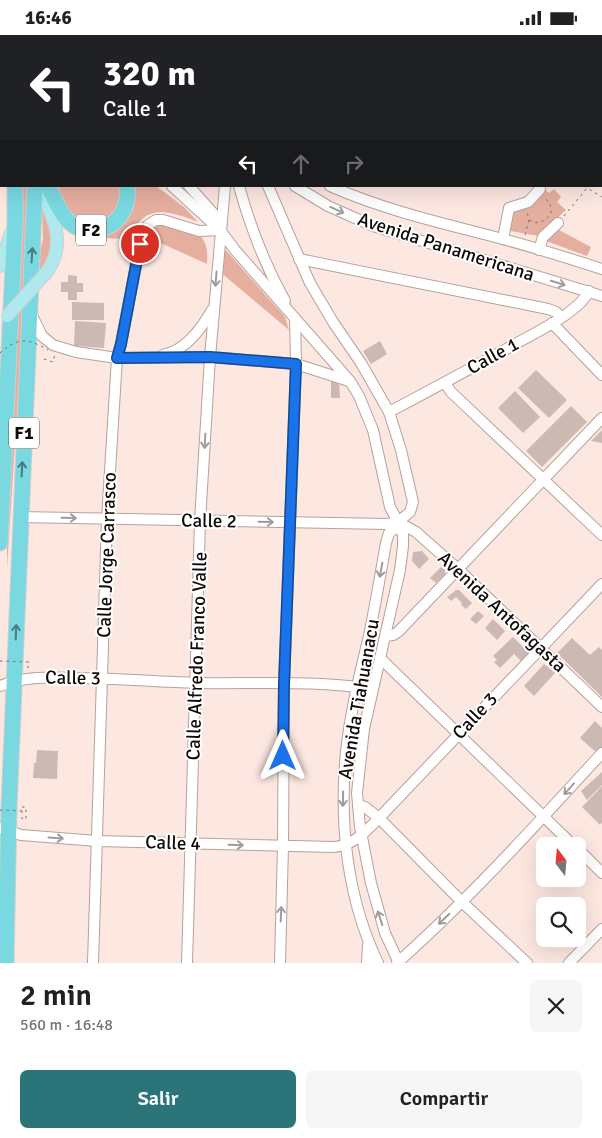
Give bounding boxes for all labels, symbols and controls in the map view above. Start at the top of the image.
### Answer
text: 16:46 [25,6,72,30]
text: 320 m [103,52,196,95]
icon: left [20,55,85,120]
text: Calle 1 [103,95,167,122]
icon: left [234,150,262,178]
icon: ahead [287,150,315,178]
icon: right [340,150,368,178]
one-way arrow [329,206,344,216]
street label: Avenida Panamericana [355,207,537,287]
road number: F2 [76,215,106,245]
pin [119,223,161,265]
icon: arrive [126,230,154,258]
one-way arrow [27,247,37,263]
one-way arrow [211,271,221,287]
one-way arrow [549,278,565,288]
street label: Calle 1 [463,332,523,380]
road number: F1 [9,417,39,448]
one-way arrow [200,433,209,449]
one-way arrow [18,462,27,478]
street label: Calle Jorge Carrasco [92,472,122,638]
street label: Calle 2 [181,509,237,533]
one-way arrow [60,513,77,523]
one-way arrow [258,517,274,527]
street label: Avenida Antofagasta [433,546,571,678]
street label: Calle Alfredo Franco Valle [181,551,213,761]
one-way arrow [376,562,386,578]
street label: Avenida Tiahuanacu [333,617,385,781]
one-way arrow [11,624,20,640]
street label: Calle 3 [45,666,101,690]
street label: Calle 3 [447,687,503,745]
position arrow [256,729,308,781]
one-way arrow [563,783,575,796]
one-way arrow [339,791,348,807]
street label: Calle 4 [145,830,201,856]
one-way arrow [48,833,64,842]
north arrow [536,837,586,887]
map controls [536,837,586,947]
one-way arrow [228,840,244,849]
button: search [536,897,586,947]
one-way arrow [276,907,286,923]
one-way arrow [375,910,385,926]
one-way arrow [438,913,450,925]
text: 2 min [20,977,92,1014]
button: close [530,980,582,1032]
text: 560 m · 16:48 [20,1015,113,1035]
button: Salir [20,1070,296,1128]
button: Compartir [306,1070,582,1128]

